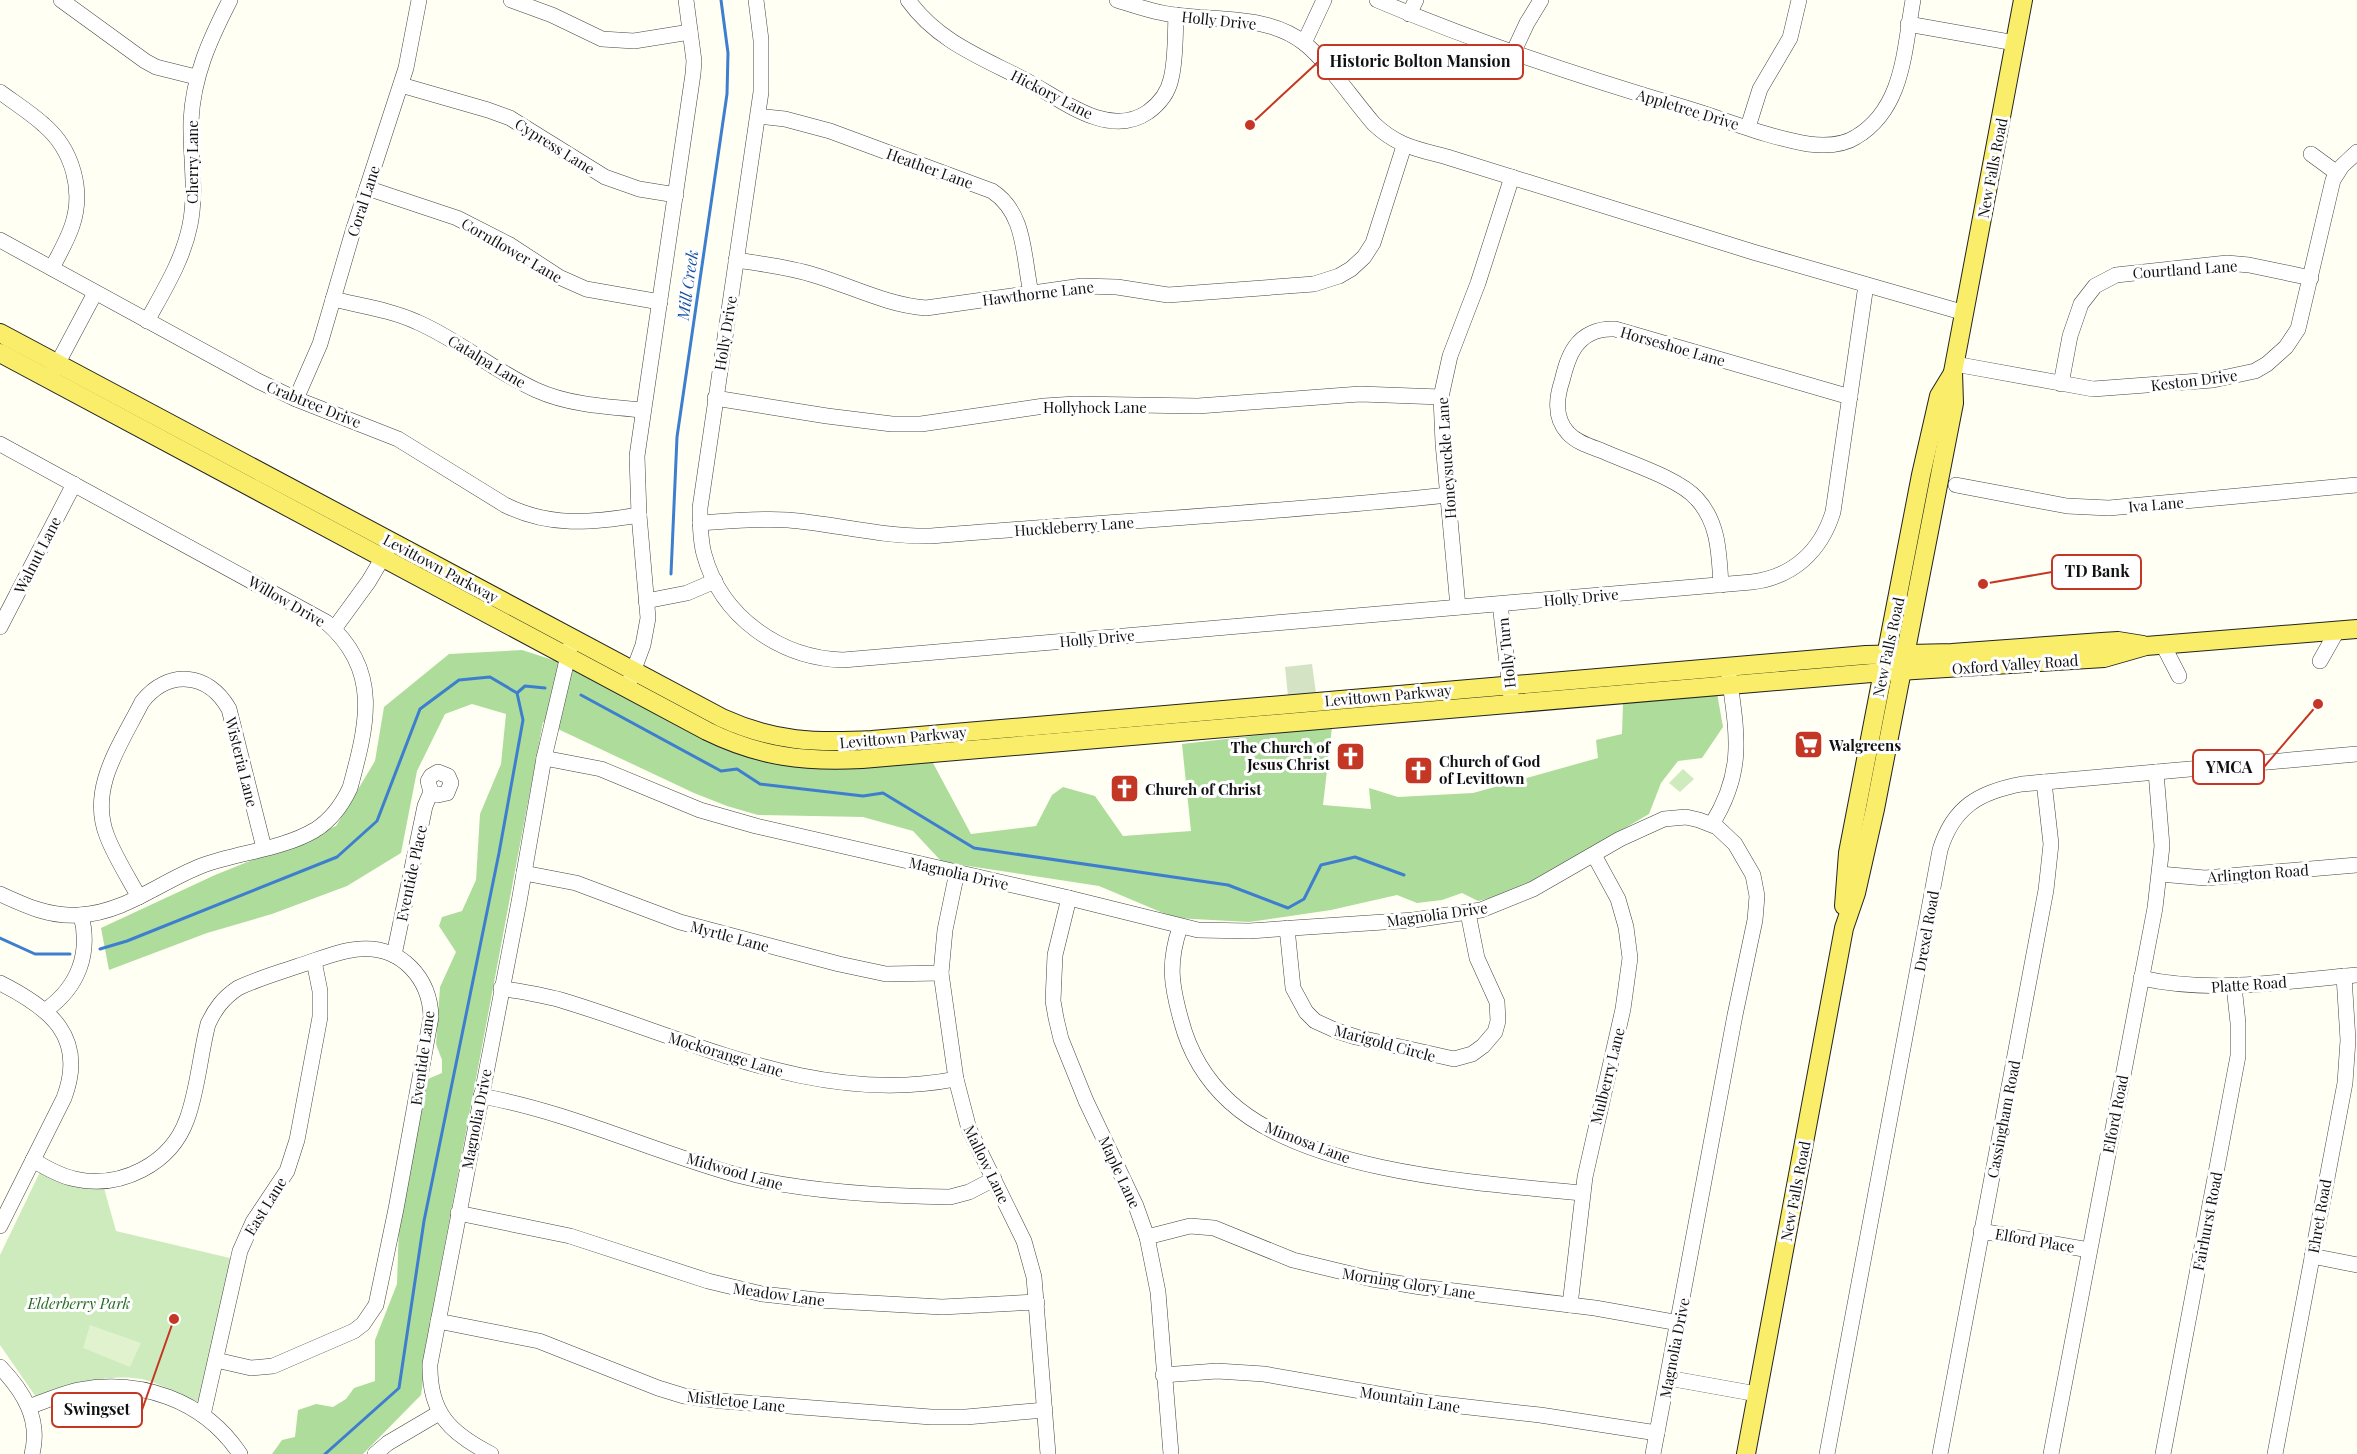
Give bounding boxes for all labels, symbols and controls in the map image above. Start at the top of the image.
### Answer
street label: Holly Drive [1180,6,1258,34]
callout: Historic Bolton Mansion [1318,45,1523,79]
text: Historic Bolton Mansion [1330,50,1511,71]
street label: Hickory Lane [1008,65,1096,123]
street label: Appletree Drive [1633,84,1742,134]
street label: Cypress Lane [511,114,599,178]
street label: New Falls Road [1972,116,2012,220]
street label: Cherry Lane [182,120,202,204]
street label: Heather Lane [884,143,976,193]
street label: Coral Lane [342,163,384,239]
street label: Cornflower Lane [458,213,566,287]
water label: Mill Creek [672,249,702,322]
street label: Courtland Lane [2132,255,2238,283]
street label: Hawthorne Lane [981,276,1095,310]
street label: Holly Drive [709,294,741,372]
street label: Horseshoe Lane [1618,321,1728,371]
street label: Catalpa Lane [444,330,530,392]
street label: Keston Drive [2150,365,2238,395]
street label: Crabtree Drive [264,376,364,432]
street label: Honeysuckle Lane [1432,396,1460,520]
street label: Hollyhock Lane [1043,397,1147,417]
street label: Iva Lane [2127,492,2185,516]
street label: Huckleberry Lane [1014,512,1134,540]
street label: Walnut Lane [9,513,65,598]
street label: Levittown Parkway [380,529,502,607]
callout: TD Bank [2052,555,2141,589]
text: TD Bank [2064,560,2130,581]
street label: Willow Drive [244,570,329,631]
street label: Holly Drive [1543,584,1619,610]
street label: New Falls Road [1868,595,1908,699]
street label: Holly Turn [1492,617,1520,689]
street label: Holly Drive [1059,625,1135,651]
street label: Oxford Valley Road [1951,650,2079,678]
street label: Levittown Parkway [1324,679,1453,711]
street label: Wisteria Lane [221,714,263,809]
street label: Levittown Parkway [839,721,968,753]
supermarket icon: Walgreens [1792,729,1824,761]
place label: Walgreens [1828,735,1901,755]
place label: The Church of Jesus Christ [1231,737,1332,774]
church icon: The Church of Jesus Christ [1335,740,1367,772]
callout: YMCA [2193,750,2264,784]
place label: Church of God of Levittown [1439,751,1540,788]
church icon: Church of God of Levittown [1402,754,1434,786]
text: YMCA [2205,756,2253,777]
church icon: Church of Christ [1108,773,1140,805]
place label: Church of Christ [1145,779,1262,799]
street label: Eventide Place [391,823,431,923]
street label: Magnolia Drive [907,852,1011,894]
street label: Arlington Road [2206,859,2310,887]
street label: Drexel Road [1909,889,1943,973]
street label: Magnolia Drive [1385,897,1489,931]
street label: Myrtle Lane [688,916,772,956]
street label: Platte Road [2210,971,2288,997]
street label: Eventide Lane [405,1009,439,1107]
street label: Marigold Circle [1332,1020,1438,1066]
street label: Mulberry Lane [1585,1026,1629,1126]
street label: Mockorange Lane [666,1027,786,1081]
street label: Cassingham Road [1982,1058,2024,1180]
street label: Magnolia Drive [456,1067,496,1171]
street label: Elford Road [2098,1073,2132,1155]
street label: Mimosa Lane [1263,1117,1353,1167]
street label: Mallow Lane [959,1122,1015,1206]
street label: Maple Lane [1095,1133,1145,1211]
street label: New Falls Road [1775,1139,1815,1243]
street label: Midwood Lane [685,1148,785,1194]
street label: Fairhurst Road [2188,1170,2226,1272]
street label: East Lane [239,1173,291,1239]
street label: Ehret Road [2303,1177,2335,1255]
street label: Elford Place [1994,1223,2076,1257]
street label: Morning Glory Lane [1341,1263,1477,1303]
street label: Meadow Lane [732,1278,826,1310]
park label: Elderberry Park [27,1293,131,1313]
street label: Magnolia Drive [1654,1296,1694,1400]
street label: Mountain Lane [1358,1381,1462,1417]
street label: Mistletoe Lane [686,1386,786,1416]
callout: Swingset [52,1393,142,1427]
text: Swingset [64,1398,131,1419]

